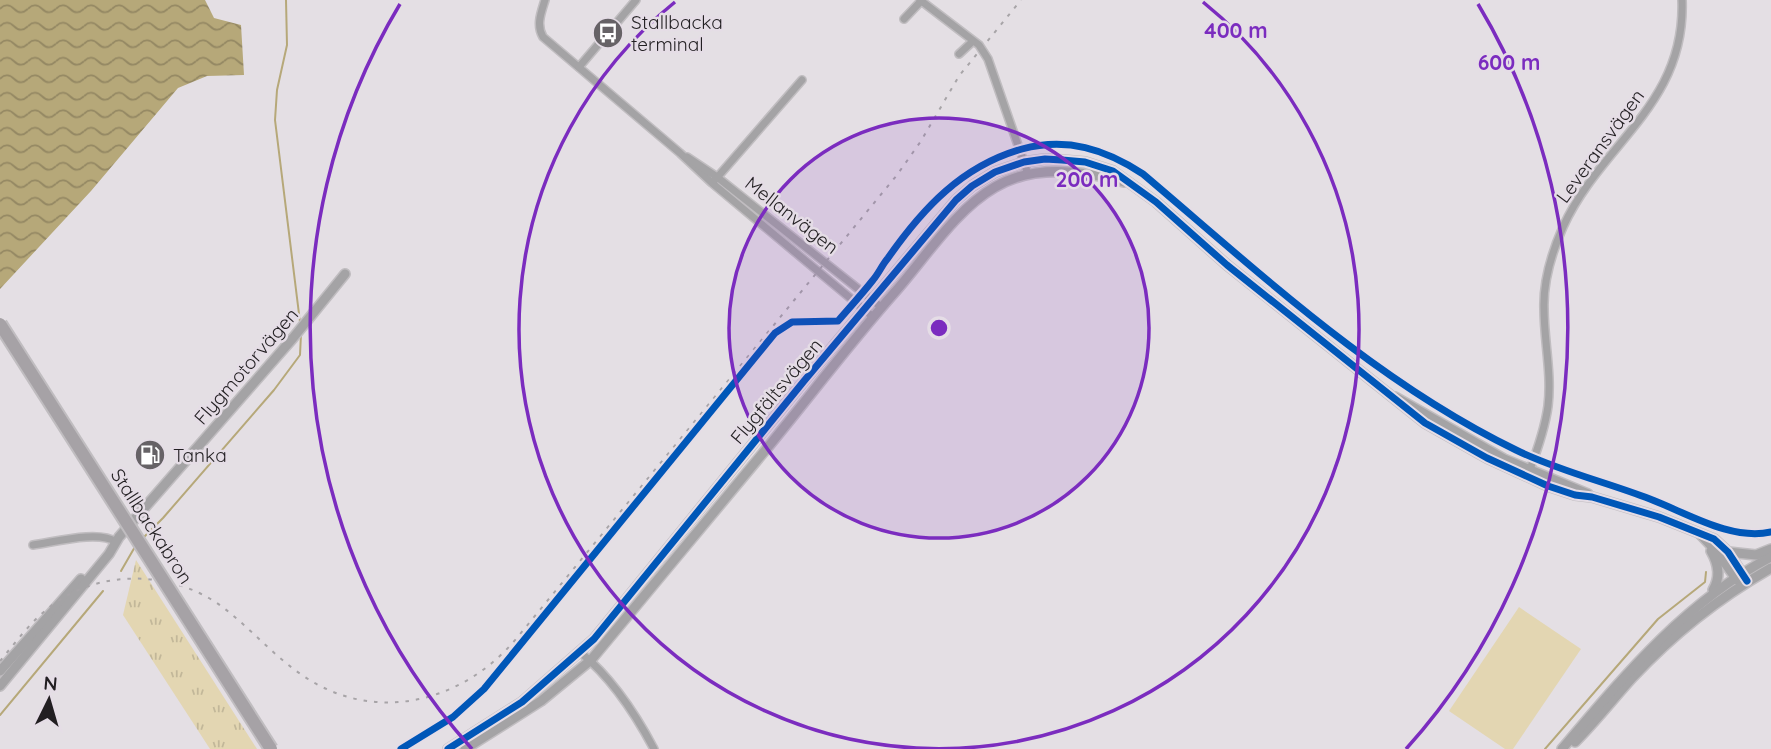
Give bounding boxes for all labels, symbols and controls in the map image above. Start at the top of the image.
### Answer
place label: Stallbacka terminal [631,10,723,56]
bus stop icon: Stallbacka terminal [591,16,625,50]
text: 400 m [1204,17,1268,43]
text: 600 m [1478,49,1540,75]
street label: Leveransvägen [1551,84,1649,208]
text: 200 m [1056,166,1118,192]
street label: Mellanvägen [740,171,844,259]
street label: Flygmotorvägen [189,303,303,429]
centre of rings [927,316,951,340]
street label: Flygfältsvägen [725,333,827,449]
fuel station icon: Tanka [133,438,167,472]
place label: Tanka [173,443,227,467]
street label: Stallbackabron [106,464,198,588]
north arrow [14,665,84,735]
text: N [42,671,58,696]

